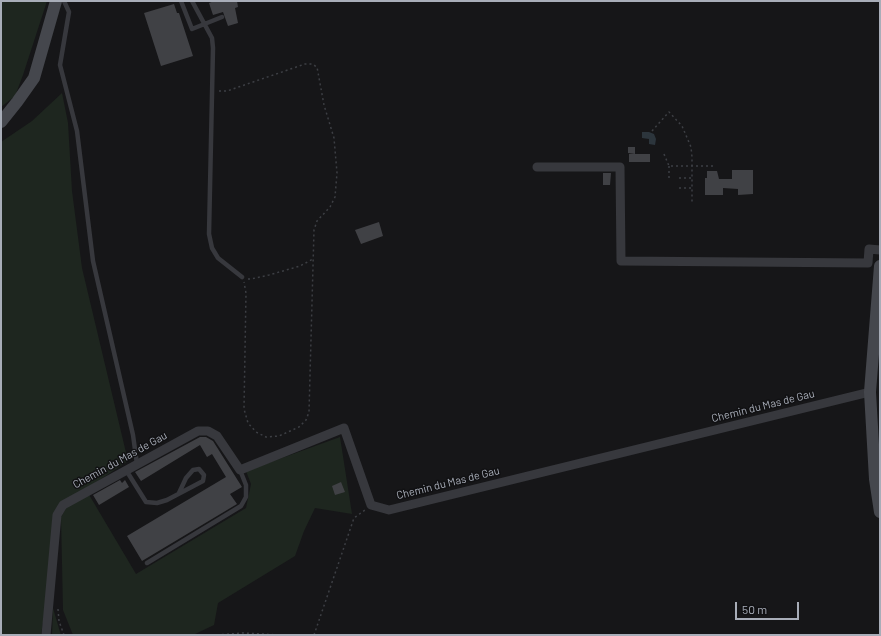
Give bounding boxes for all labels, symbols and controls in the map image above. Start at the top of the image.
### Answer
street label: Chemin du Mas de Gau [710,387,816,425]
street label: Chemin du Mas de Gau [71,429,169,491]
street label: Chemin du Mas de Gau [395,464,501,502]
scale bar [737,594,801,620]
text: 50 m [742,602,767,616]

